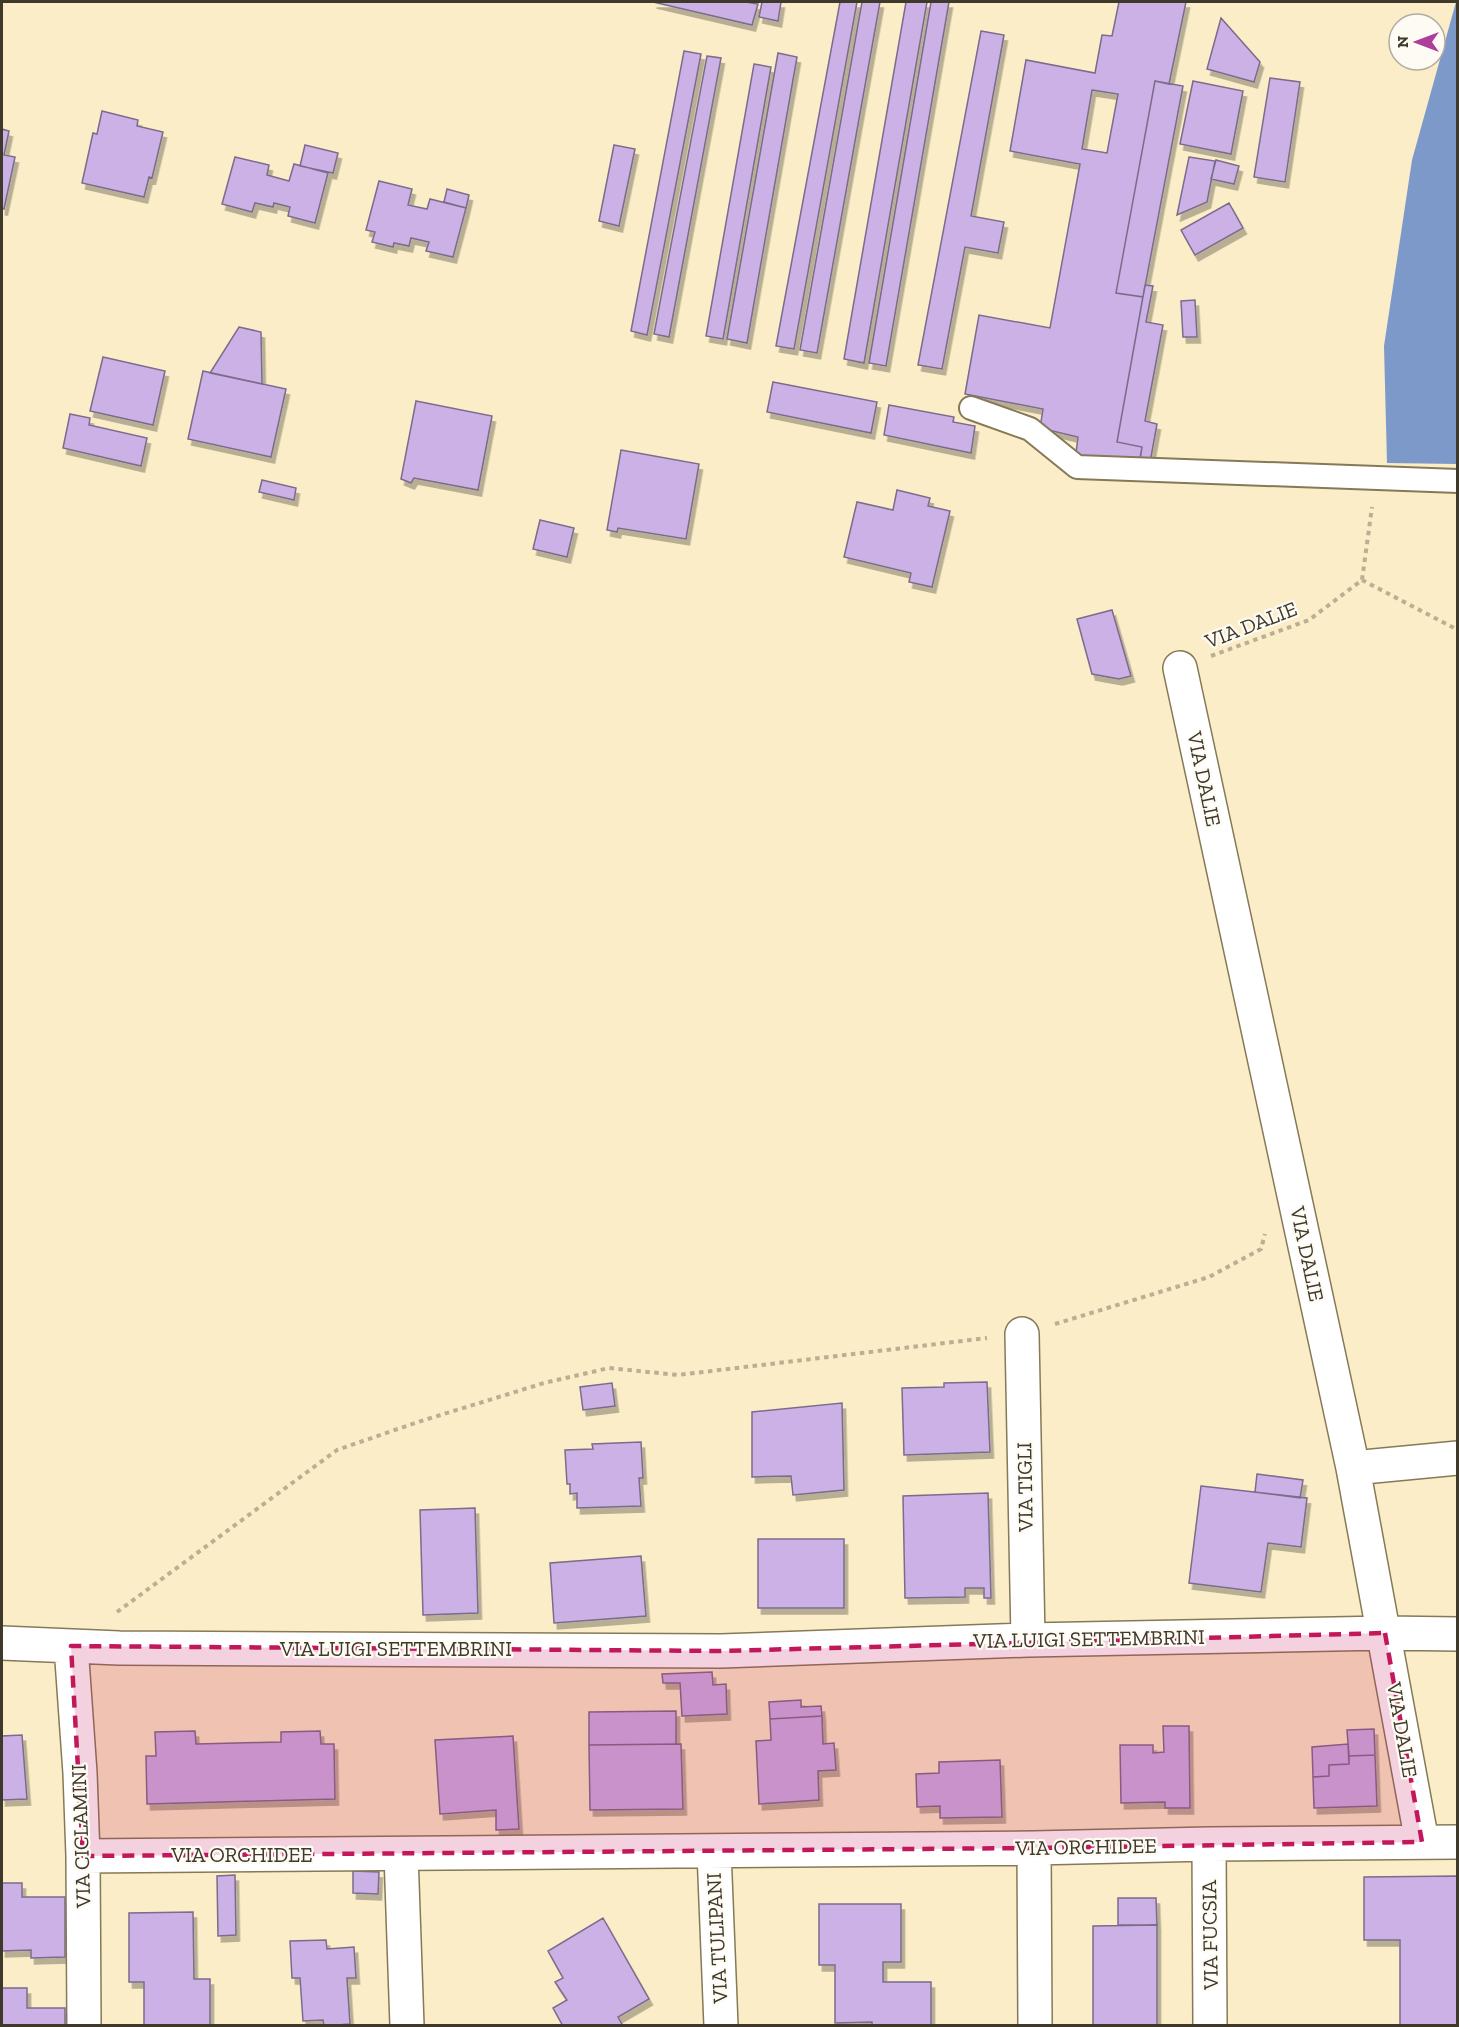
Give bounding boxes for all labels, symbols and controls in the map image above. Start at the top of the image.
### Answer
north arrow [1387,12,1447,72]
text: N [1393,36,1412,48]
street label: VIA DALIE [1200,596,1300,654]
street label: VIA DALIE [1182,728,1227,829]
street label: VIA DALIE [1285,1203,1330,1304]
street label: VIA TIGLI [1011,1442,1038,1533]
street label: VIA LUIGI SETTEMBRINI [972,1624,1205,1653]
street label: VIA LUIGI SETTEMBRINI [279,1636,512,1661]
street label: VIA DALIE [1382,1679,1423,1780]
street label: VIA CICLAMINI [65,1763,96,1910]
street label: VIA ORCHIDEE [1014,1833,1157,1860]
street label: VIA ORCHIDEE [170,1842,313,1867]
street label: VIA TULIPANI [701,1872,732,2005]
street label: VIA FUCSIA [1196,1880,1223,1991]

